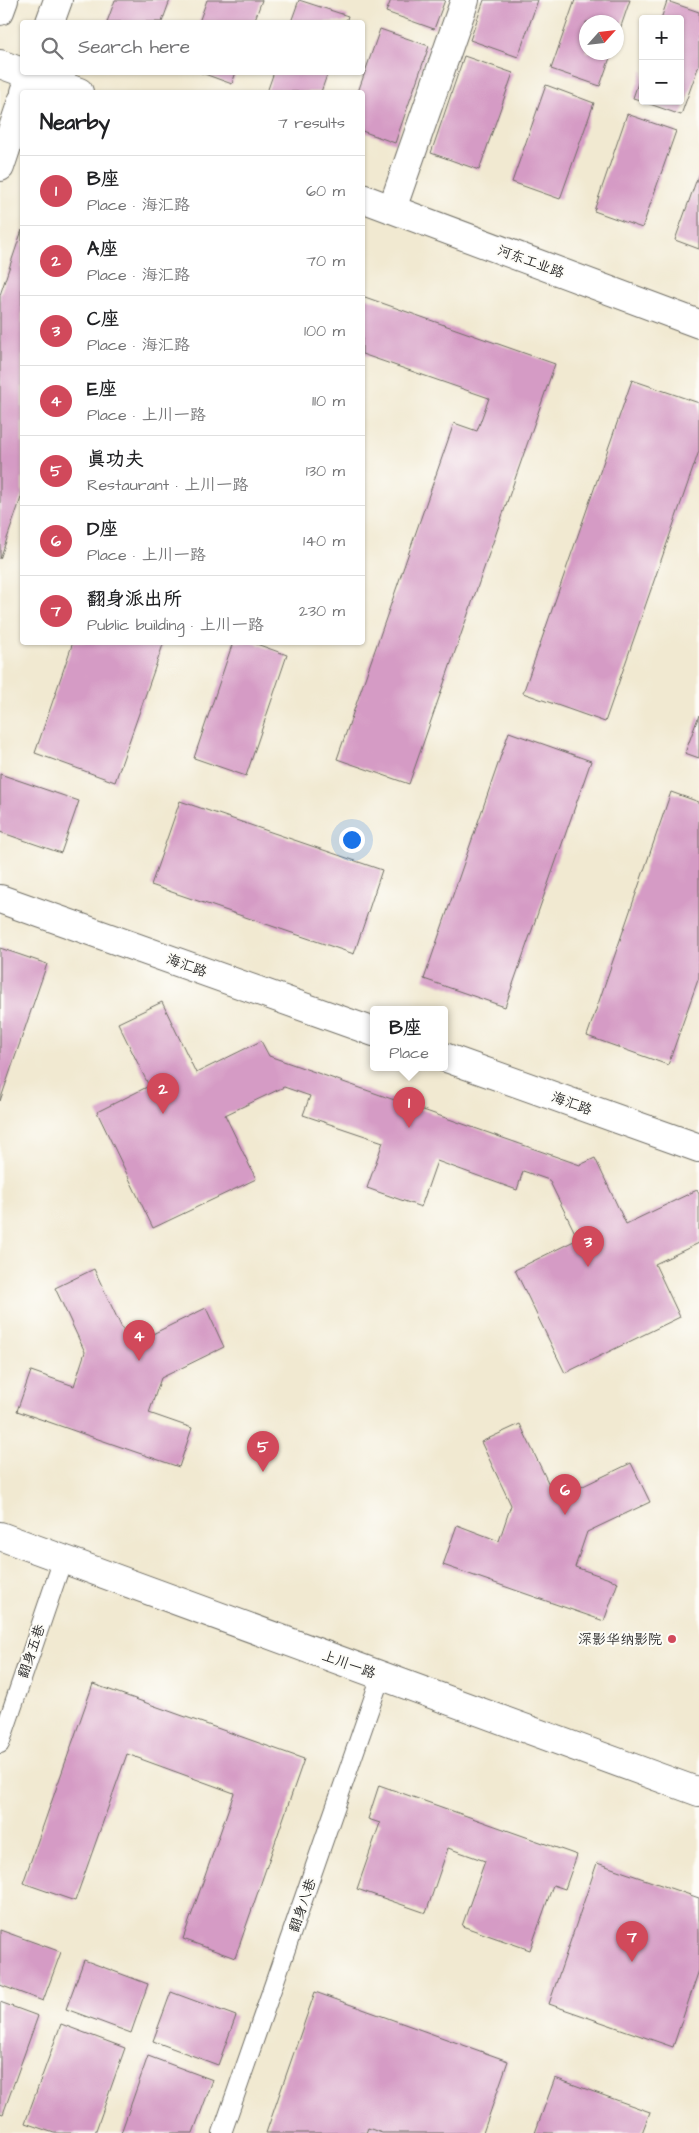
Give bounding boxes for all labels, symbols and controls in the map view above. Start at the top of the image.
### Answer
north arrow [579,15,624,60]
map controls [639,15,684,105]
button: + [639,15,684,60]
search box [20,20,365,75]
icon: search [38,34,66,62]
text: Search here [78,34,190,61]
button: − [639,60,684,105]
text: Nearby [40,108,110,137]
text: 7 results [278,112,345,134]
text: B座 [87,166,120,193]
text: 1 [55,180,57,202]
text: 60 m [306,180,345,202]
text: Place · 海汇路 [87,194,190,216]
text: A座 [87,236,118,263]
street label: 河东工业路 [494,241,567,283]
text: 2 [51,250,61,272]
text: 70 m [306,250,345,272]
text: Place · 海汇路 [87,264,190,286]
text: C座 [87,306,119,333]
text: 3 [52,320,60,342]
text: 100 m [304,320,345,342]
text: Place · 海汇路 [87,334,190,356]
text: E座 [87,376,117,403]
text: 4 [51,390,61,412]
text: 110 m [312,390,345,412]
text: Place · 上川一路 [87,404,206,426]
text: 真功夫 [87,446,144,473]
text: 5 [50,460,62,482]
text: 130 m [306,460,345,482]
text: Restaurant · 上川一路 [87,474,248,496]
text: D座 [87,516,118,543]
text: 6 [51,530,61,552]
text: 140 m [303,530,345,552]
text: Place · 上川一路 [87,544,206,566]
text: 翻身派出所 [87,586,182,613]
text: 7 [51,600,61,622]
text: 230 m [299,600,345,622]
text: Public building · 上川一路 [87,614,264,636]
your location [339,827,365,853]
street label: 海汇路 [164,949,210,983]
popup [370,1006,448,1071]
text: B座 [389,1015,422,1042]
text: Place [389,1042,429,1064]
pin: 2 [147,1073,179,1114]
pin: 1 [393,1087,425,1128]
street label: 海汇路 [549,1087,595,1121]
pin: 3 [572,1226,604,1267]
pin: 4 [123,1320,155,1361]
pin: 5 [247,1431,279,1472]
pin: 6 [549,1474,581,1515]
street label: 翻身五巷 [13,1621,51,1682]
place label: 深影华纳影院 [578,1630,662,1650]
marker: 深影华纳影院 [666,1633,678,1645]
street label: 上川一路 [319,1646,378,1684]
street label: 翻身八巷 [284,1875,322,1936]
pin: 7 [616,1921,648,1962]

